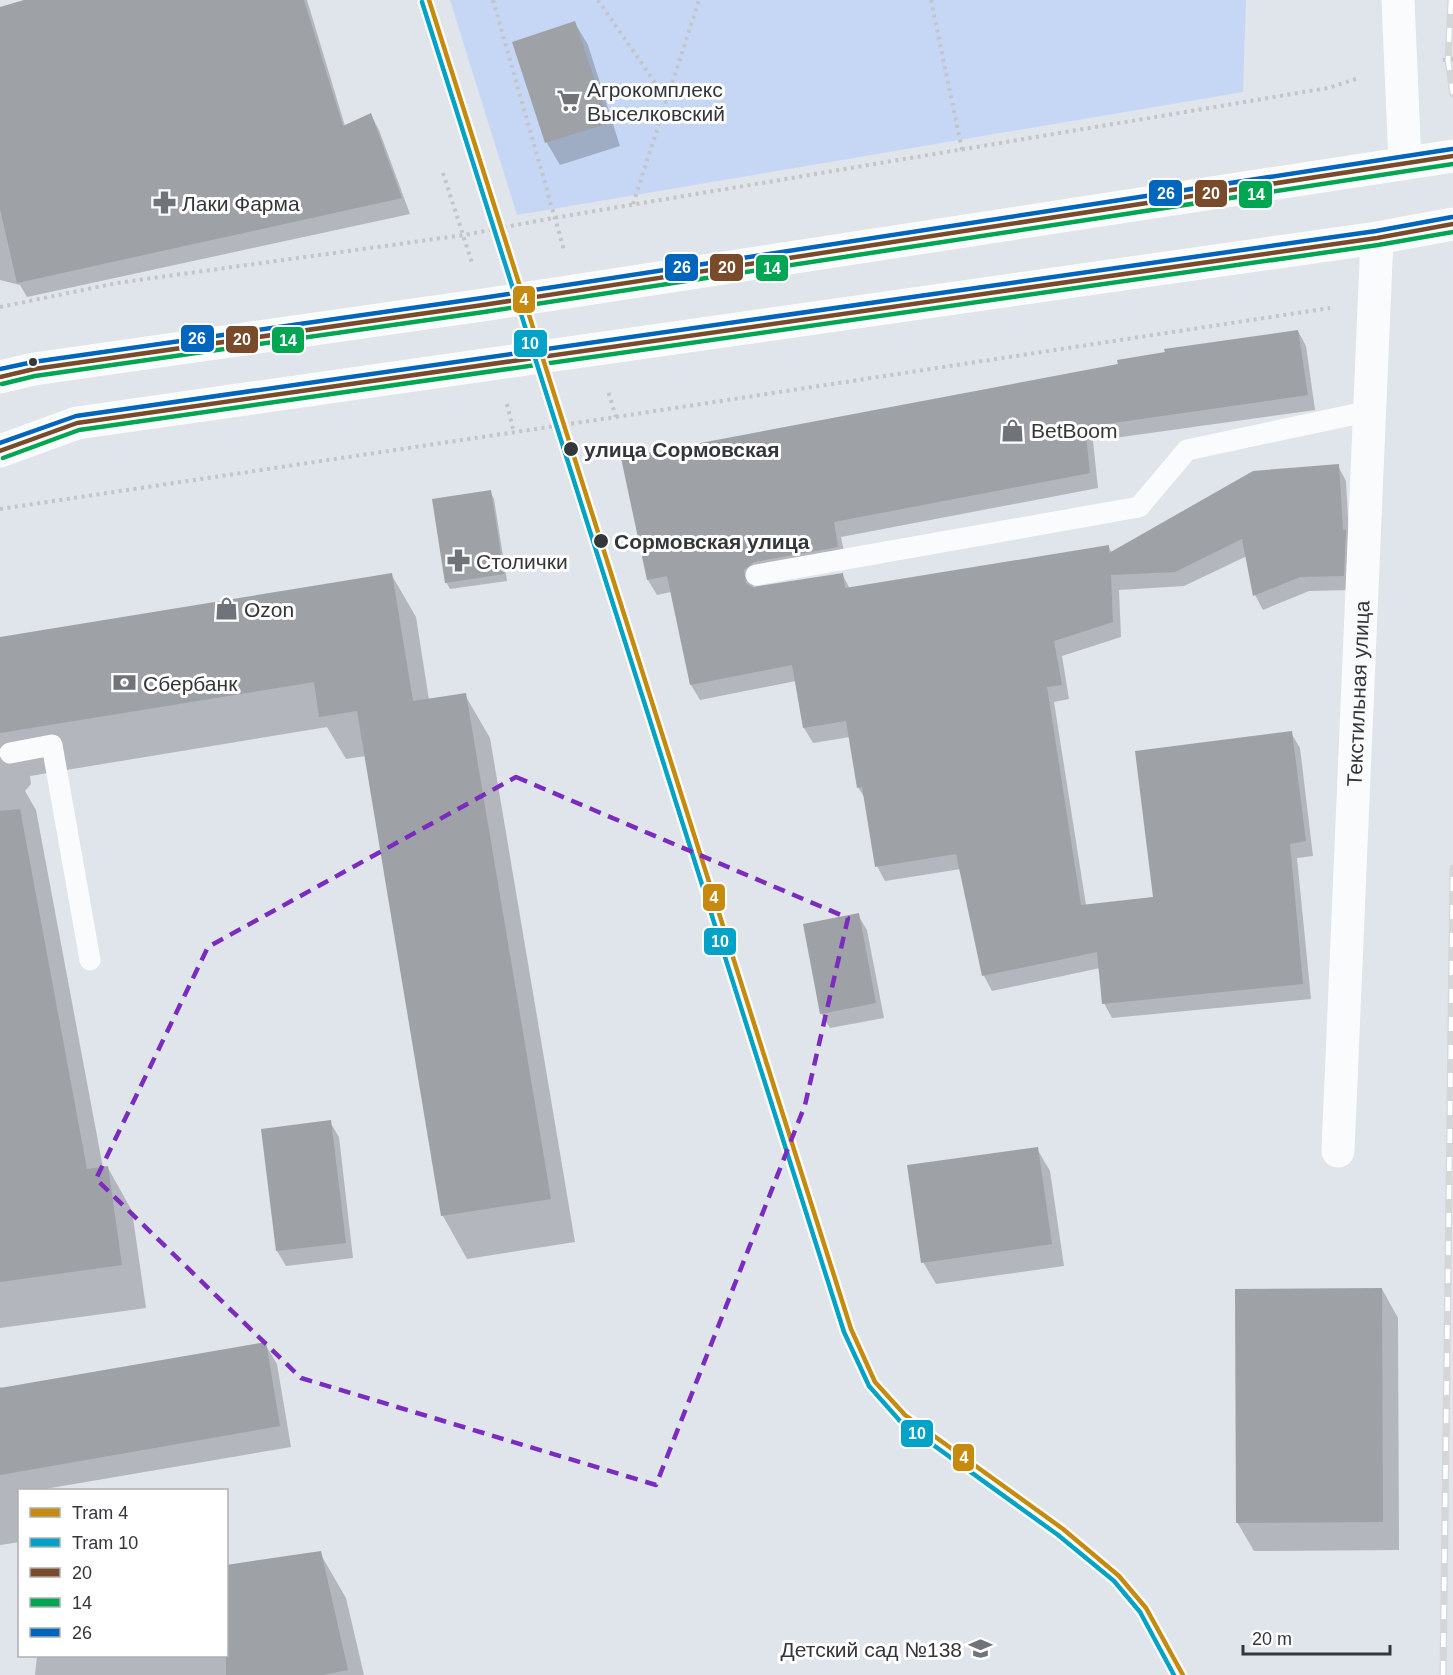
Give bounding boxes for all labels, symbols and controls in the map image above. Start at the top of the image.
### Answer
place label: Агрокомплекс Выселковский [587,78,725,125]
supermarket icon: Агрокомплекс Выселковский [556,88,582,114]
line badge: 26 [1148,179,1183,207]
line badge: 20 [1194,179,1228,208]
line badge: 14 [1238,180,1273,209]
text: 26 [1157,185,1175,202]
text: 20 [1202,185,1220,202]
text: 14 [1247,186,1265,203]
pharmacy icon: Лаки Фарма [151,190,177,216]
place label: Лаки Фарма [182,192,300,215]
line badge: 26 [664,253,699,282]
line badge: 20 [709,253,744,282]
line badge: 14 [755,254,789,282]
text: 26 [673,259,691,276]
text: 20 [718,259,736,276]
text: 14 [763,260,781,277]
line badge: 4 [512,285,536,314]
text: 4 [520,291,529,308]
line badge: 26 [180,324,215,353]
line badge: 20 [225,325,259,354]
line badge: 14 [271,326,305,354]
line badge: 10 [513,329,548,358]
text: 26 [188,330,206,347]
text: 20 [233,331,251,348]
text: 14 [279,332,297,349]
text: 10 [521,335,539,352]
unlabelled marker [27,356,39,368]
shop icon: BetBoom [1000,417,1026,443]
place label: BetBoom [1031,419,1117,442]
place label: улица Сормовская [584,438,779,461]
marker: улица Сормовская [562,440,580,458]
place label: Сормовская улица [614,530,810,553]
marker: Сормовская улица [592,532,610,550]
pharmacy icon: Столички [445,548,471,574]
place label: Столички [476,550,568,573]
shop icon: Ozon [213,596,239,622]
place label: Ozon [244,598,294,621]
street label: Текстильная улица [1342,600,1373,787]
bank icon: Сбербанк [112,670,138,696]
place label: Сбербанк [143,672,238,695]
line badge: 4 [702,883,726,912]
text: 4 [710,889,719,906]
line badge: 10 [703,927,737,956]
text: 10 [711,933,729,950]
line badge: 10 [900,1419,934,1448]
text: 10 [908,1425,926,1442]
line badge: 4 [952,1443,975,1472]
text: 4 [960,1449,969,1466]
legend [18,1489,228,1657]
text: Tram 4 [72,1503,128,1523]
text: Tram 10 [72,1533,138,1553]
text: 20 [72,1563,92,1583]
text: 14 [72,1593,92,1613]
scale bar [1243,1618,1390,1656]
text: 26 [72,1623,92,1643]
text: 20 m [1252,1629,1292,1649]
school or university icon: Детский сад №138 [967,1636,993,1662]
place label: Детский сад №138 [781,1638,962,1661]

